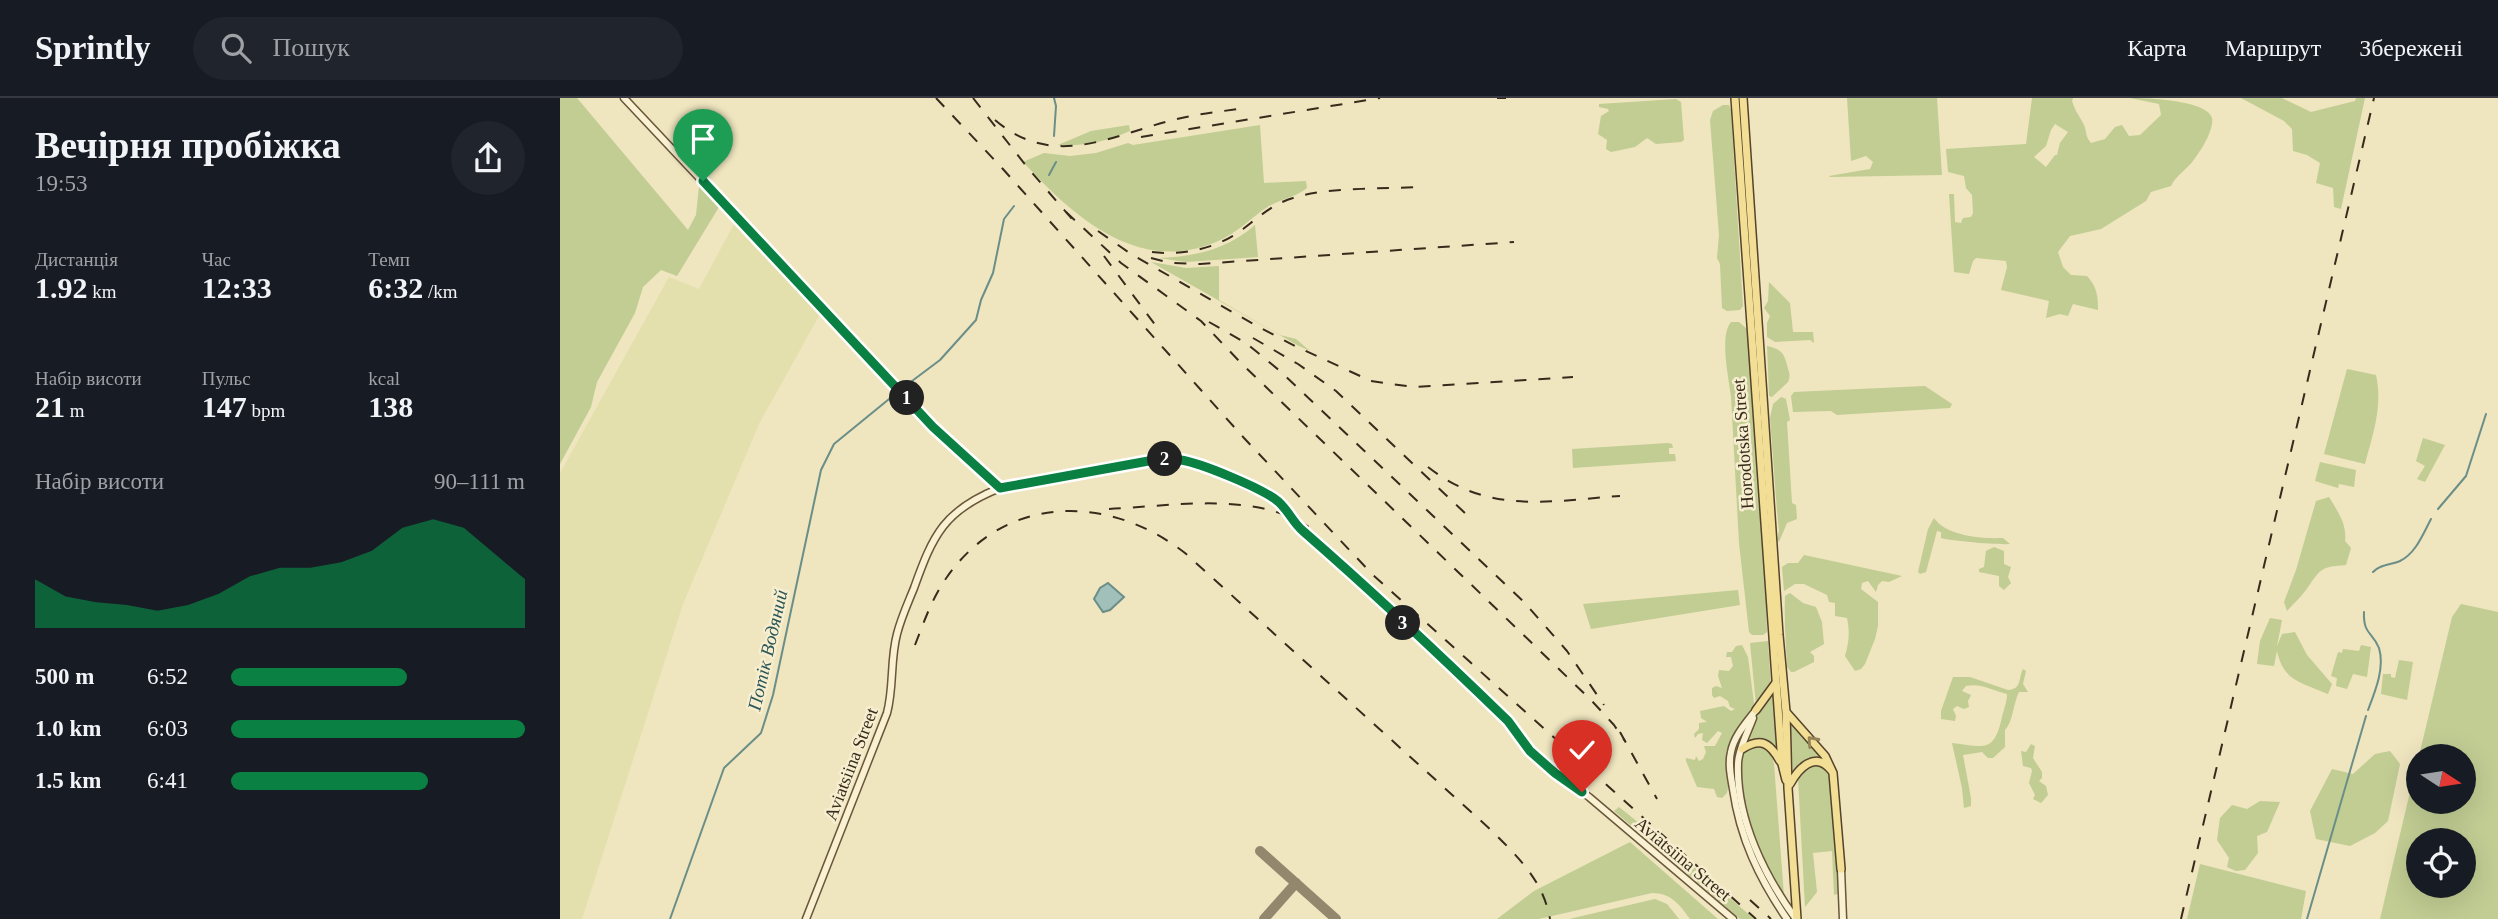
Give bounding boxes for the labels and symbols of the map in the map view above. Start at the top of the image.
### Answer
pin [673,109,733,181]
street label: Horodotska Street [1728,378,1758,510]
pin: 1 [890,380,924,416]
pin: 2 [1148,442,1182,476]
water label: Потік Водяний [743,587,792,714]
pin: 3 [1386,606,1420,640]
street label: Aviatsiina Street [820,705,882,823]
pin [1552,720,1612,792]
one-way arrow [1808,737,1820,750]
north arrow [2406,744,2476,814]
street label: Aviatsiina Street [1631,813,1735,905]

